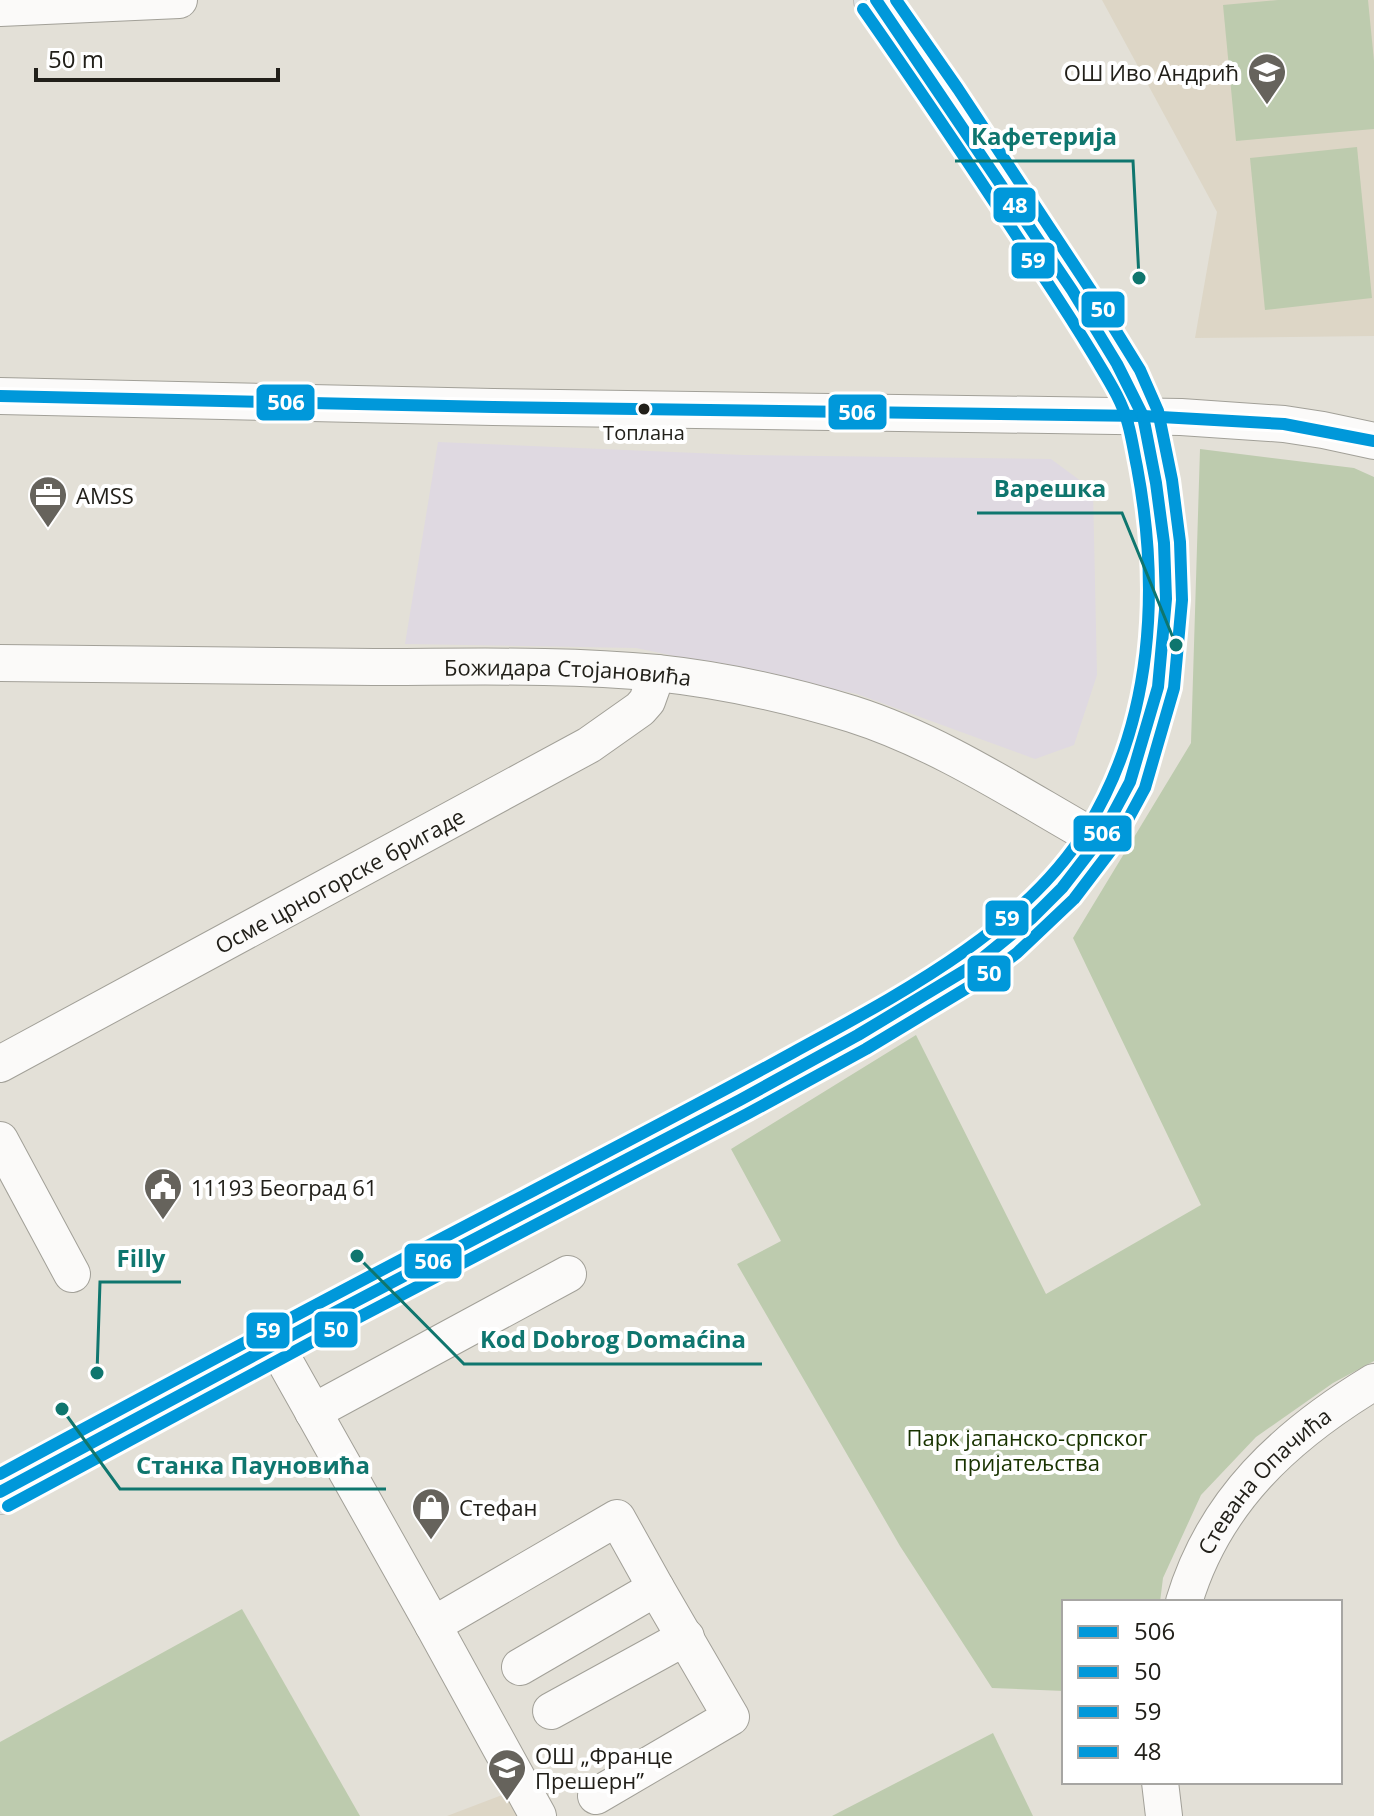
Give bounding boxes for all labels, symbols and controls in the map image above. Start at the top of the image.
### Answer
scale bar [36,32,278,82]
text: 50 m [48,42,104,75]
school or university icon: ОШ Иво Андрић [1246,51,1288,106]
place label: ОШ Иво Андрић [1064,57,1239,87]
callout: Кафетерија [955,113,1133,161]
text: Кафетерија [971,119,1117,152]
line badge: 48 [992,186,1037,224]
text: 48 [1002,189,1028,219]
line badge: 59 [1010,241,1056,280]
text: 59 [1020,244,1046,274]
line badge: 50 [1080,290,1126,329]
text: 50 [1090,293,1116,323]
line badge: 506 [255,383,316,422]
text: 506 [267,386,305,416]
line badge: 506 [827,393,888,431]
text: 506 [838,396,876,426]
marker: Топлана [636,401,652,417]
place label: Топлана [603,419,685,446]
callout: Варешка [977,465,1122,513]
text: Варешка [994,471,1106,504]
office icon: AMSS [27,474,69,529]
place label: AMSS [76,480,134,510]
street label: Божидара Стојановића [444,652,694,692]
street label: Осме црногорске бригаде [209,800,470,960]
line badge: 506 [1072,814,1133,853]
text: 506 [1083,817,1121,847]
line badge: 59 [984,899,1030,937]
text: 59 [994,902,1020,932]
line badge: 50 [966,954,1012,993]
text: 50 [976,957,1002,987]
public building icon: 11193 Београд 61 [142,1166,184,1221]
place label: 11193 Београд 61 [191,1172,377,1202]
callout: Filly [100,1234,181,1282]
text: Filly [117,1241,166,1274]
line badge: 506 [403,1242,463,1280]
text: 506 [414,1245,452,1275]
line badge: 50 [313,1310,359,1349]
line badge: 59 [245,1311,291,1350]
text: 50 [323,1313,349,1343]
text: 59 [255,1314,281,1344]
callout: Kod Dobrog Domaćina [464,1316,762,1364]
text: Kod Dobrog Domaćina [480,1322,746,1355]
street label: Стевана Опачића [1190,1400,1337,1559]
park label: Парк јапанско-српског пријатељства [907,1422,1148,1477]
callout: Станка Пауновића [120,1441,386,1489]
text: Станка Пауновића [136,1448,370,1481]
shop icon: Стефан [410,1486,452,1541]
place label: Стефан [459,1492,537,1522]
legend [1062,1600,1342,1784]
text: 506 [1134,1614,1175,1647]
text: 50 [1134,1654,1161,1687]
text: 59 [1134,1694,1161,1727]
text: 48 [1134,1734,1161,1767]
place label: ОШ „Франце Прешерн” [535,1740,673,1795]
school or university icon: ОШ „Франце Прешерн” [486,1747,528,1802]

